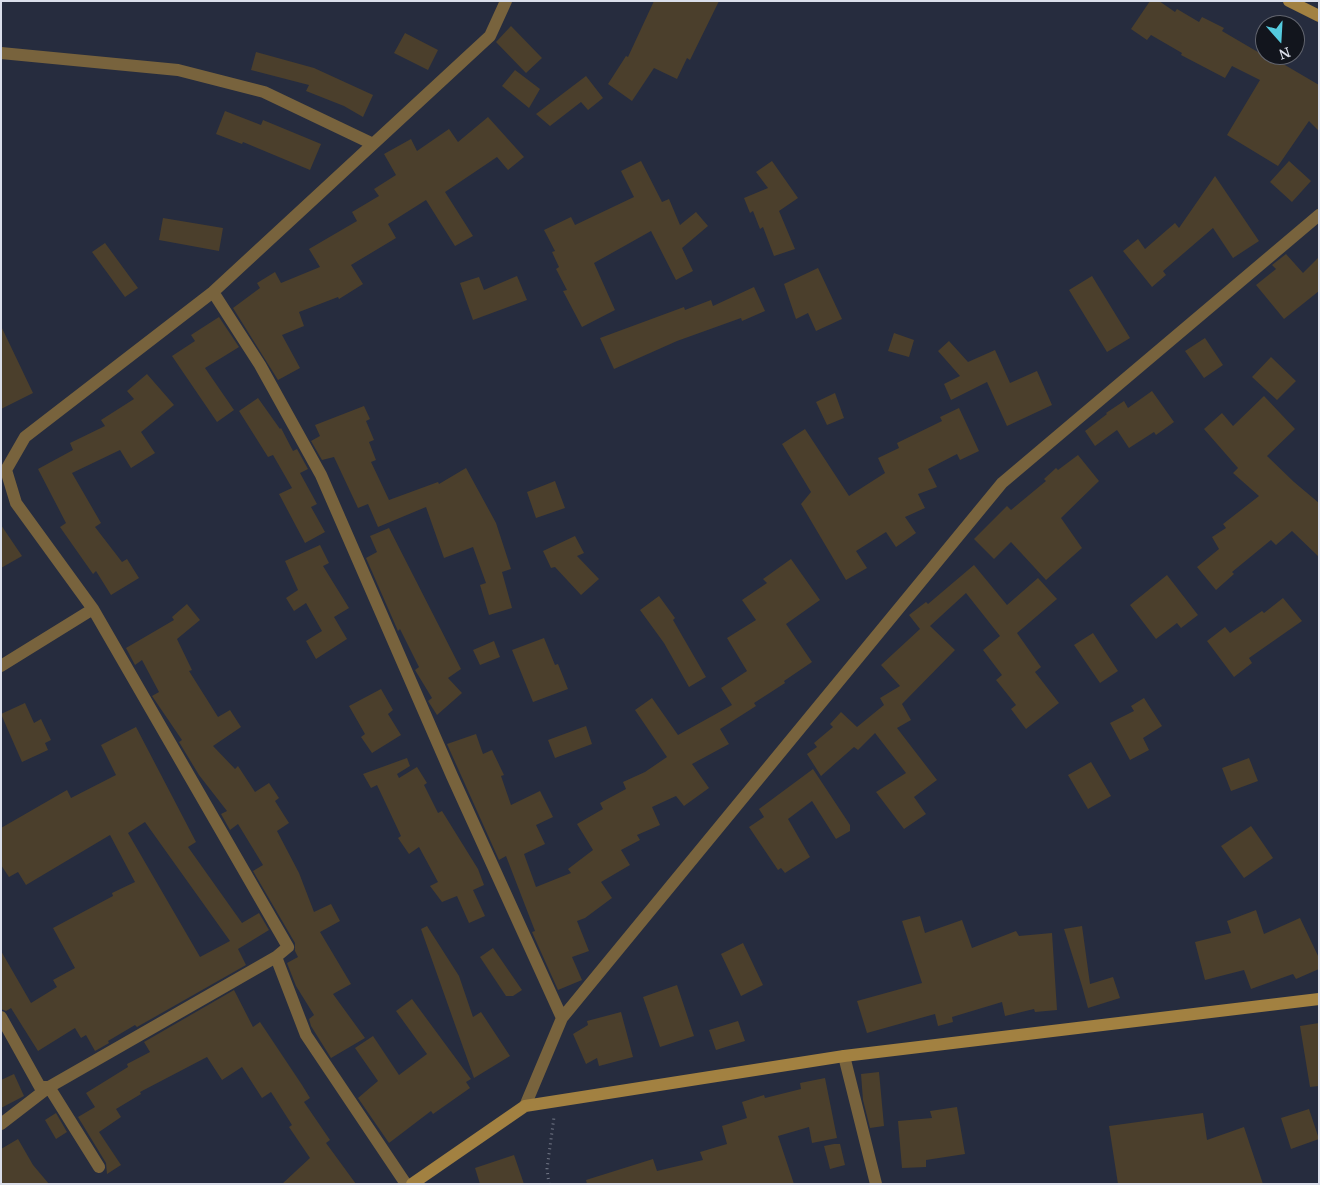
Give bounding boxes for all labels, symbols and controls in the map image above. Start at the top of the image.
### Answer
north arrow [1255,15,1305,65]
text: N [1276,43,1293,64]

